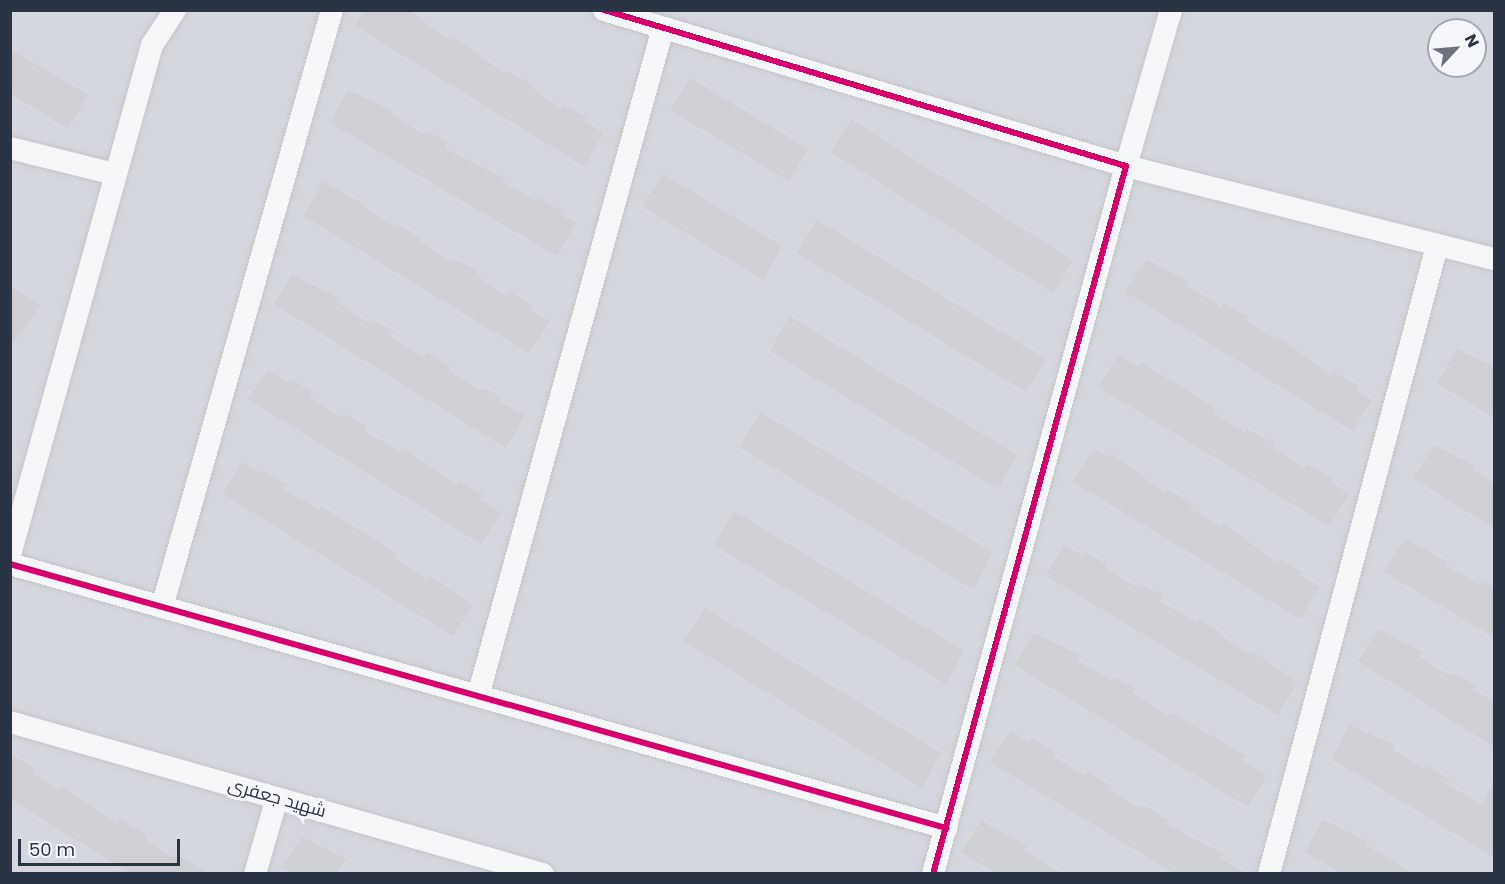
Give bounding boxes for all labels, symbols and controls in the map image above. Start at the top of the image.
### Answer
north arrow [1427,18,1487,78]
text: N [1459,30,1485,51]
street label: شهید جعفری [225,774,329,822]
scale bar [21,827,183,865]
text: 50 m [29,837,75,862]

